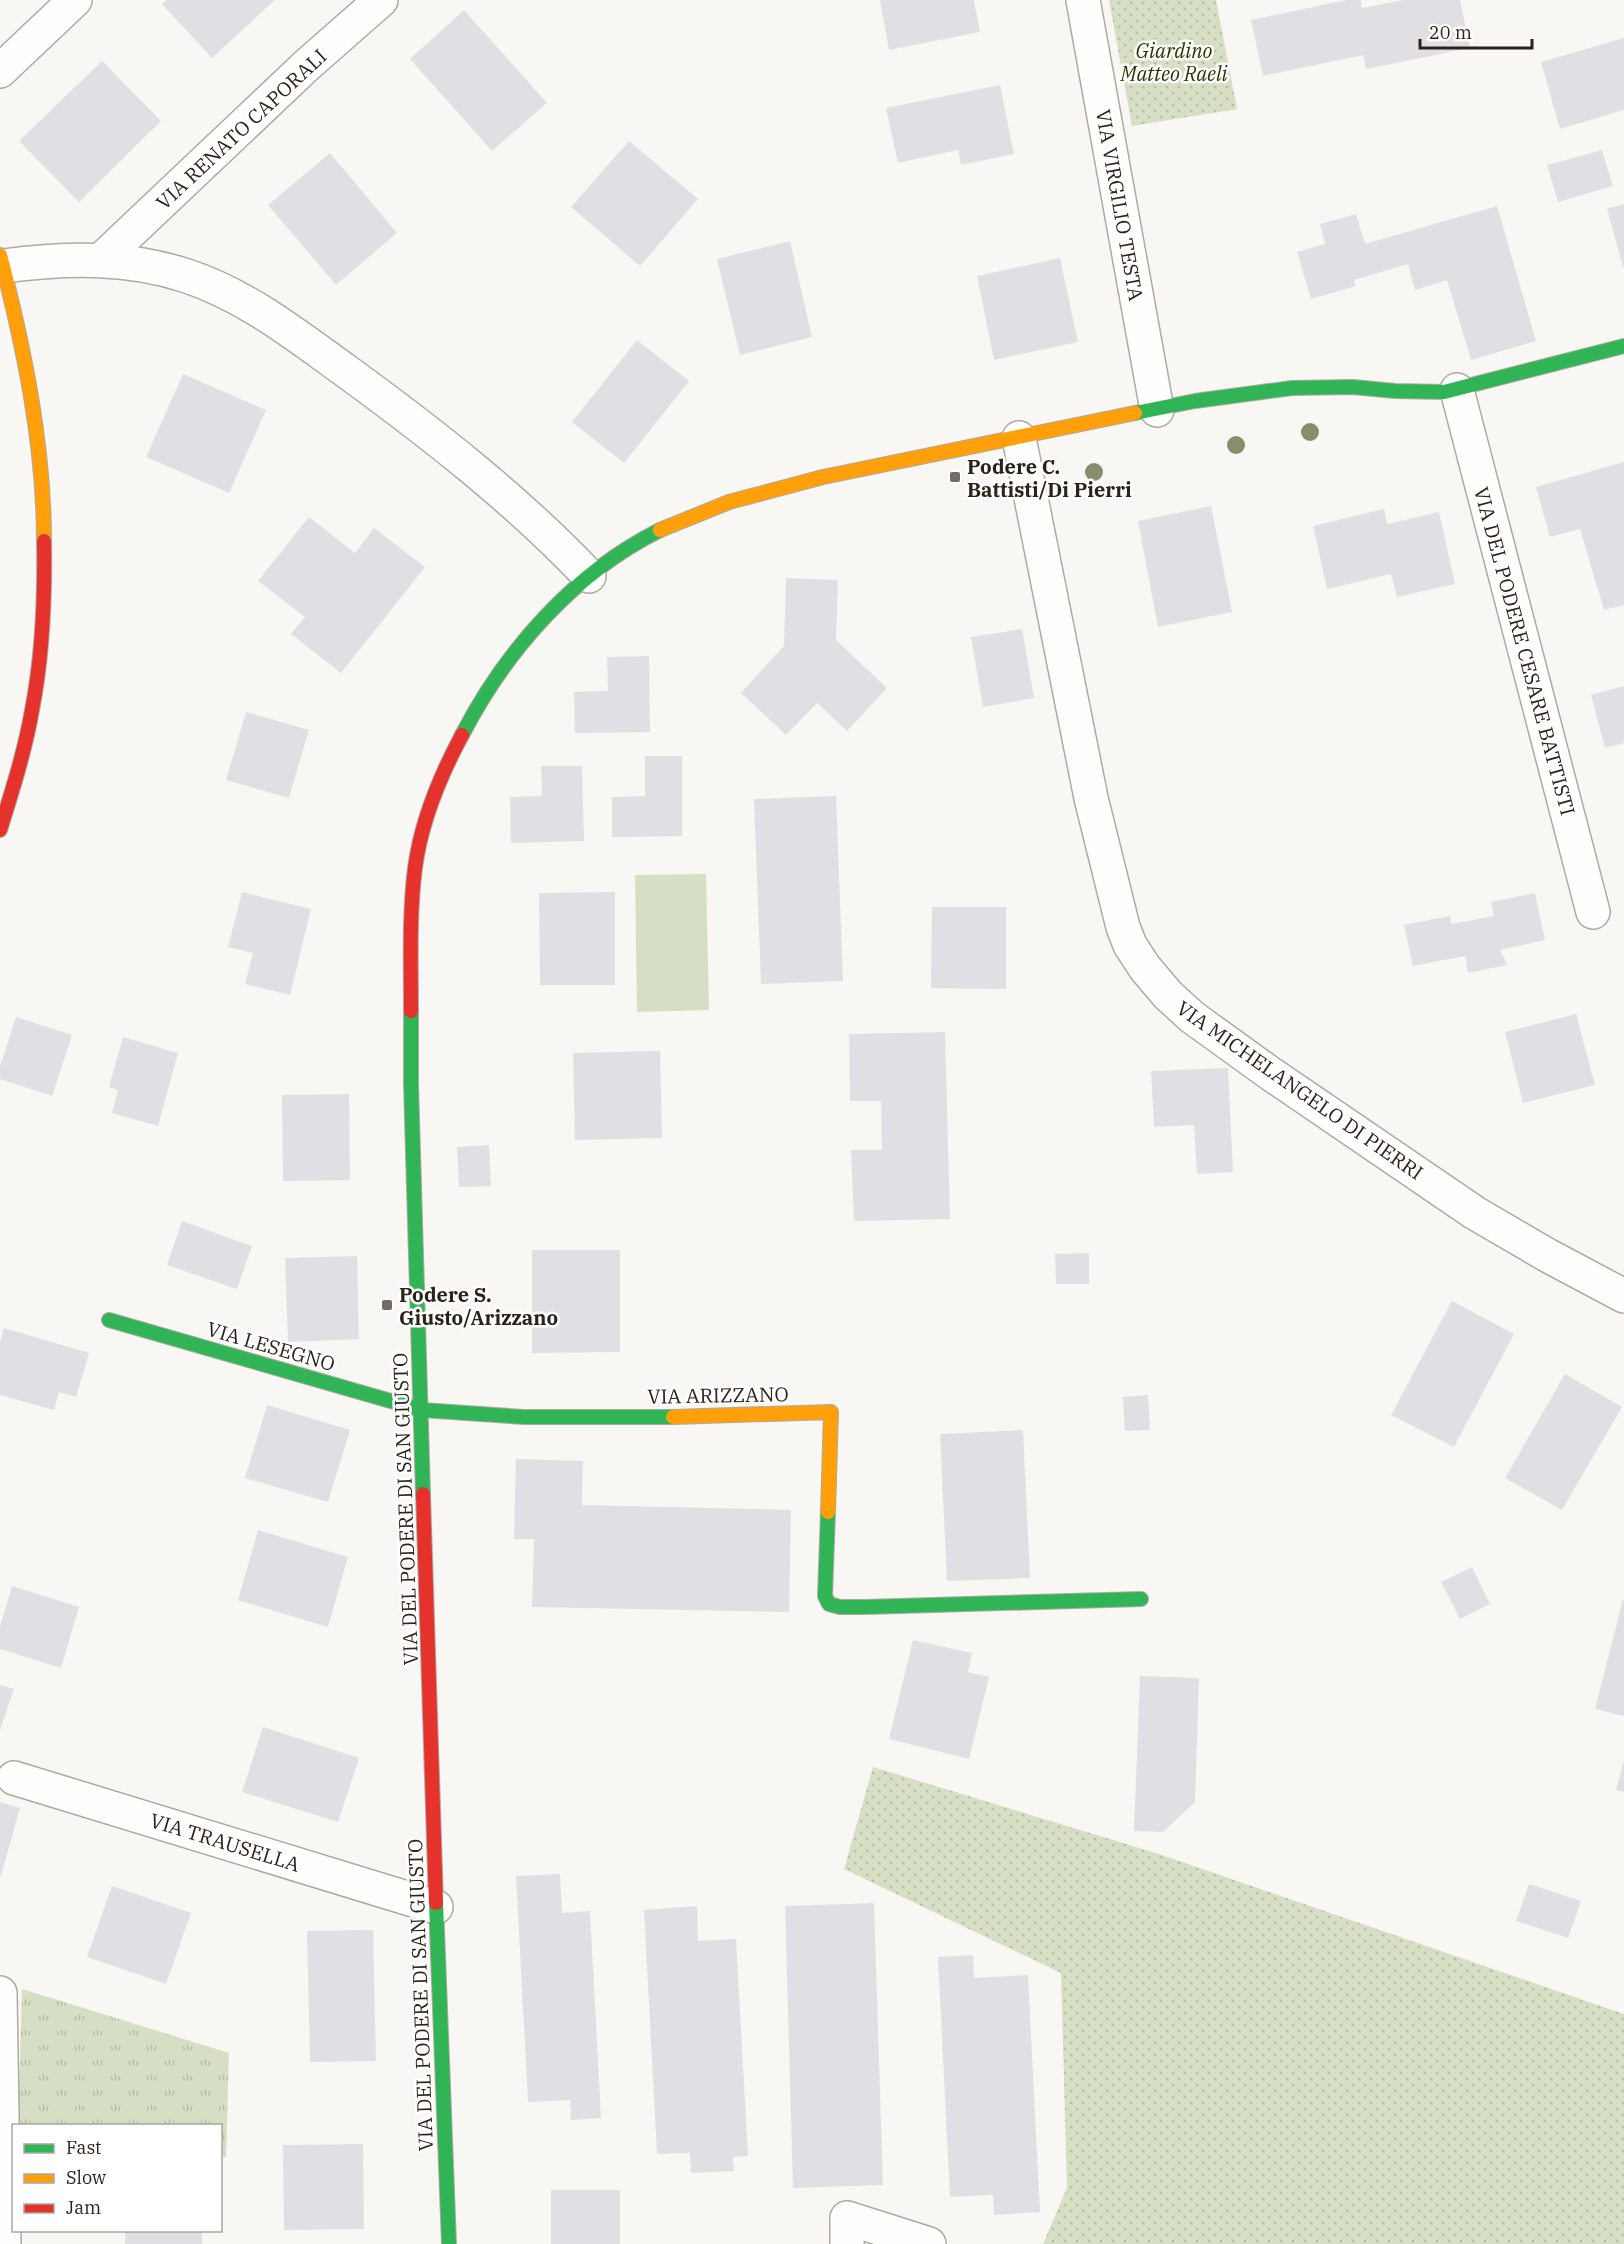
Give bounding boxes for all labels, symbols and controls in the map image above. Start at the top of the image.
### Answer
scale bar [1420,12,1532,50]
text: 20 m [1429,21,1472,44]
park label: Giardino Matteo Raeli [1119,37,1228,87]
street label: VIA RENATO CAPORALI [150,43,332,215]
street label: VIA VIRGILIO TESTA [1090,107,1150,303]
place label: Podere C. Battisti/Di Pierri [967,453,1132,503]
marker: Podere C. Battisti/Di Pierri [948,470,962,484]
street label: VIA DEL PODERE CESARE BATTISTI [1468,484,1582,818]
street label: VIA MICHELANGELO DI PIERRI [1171,994,1429,1186]
place label: Podere S. Giusto/Arizzano [399,1281,558,1331]
marker: Podere S. Giusto/Arizzano [380,1298,394,1312]
street label: VIA LESEGNO [204,1315,338,1377]
street label: VIA DEL PODERE DI SAN GIUSTO [386,1352,424,1666]
street label: VIA ARIZZANO [647,1380,789,1410]
street label: VIA TRAUSELLA [147,1806,304,1878]
street label: VIA DEL PODERE DI SAN GIUSTO [401,1838,439,2152]
legend [12,2124,222,2232]
text: Fast [66,2136,101,2159]
text: Slow [66,2166,106,2189]
text: Jam [66,2196,101,2219]

